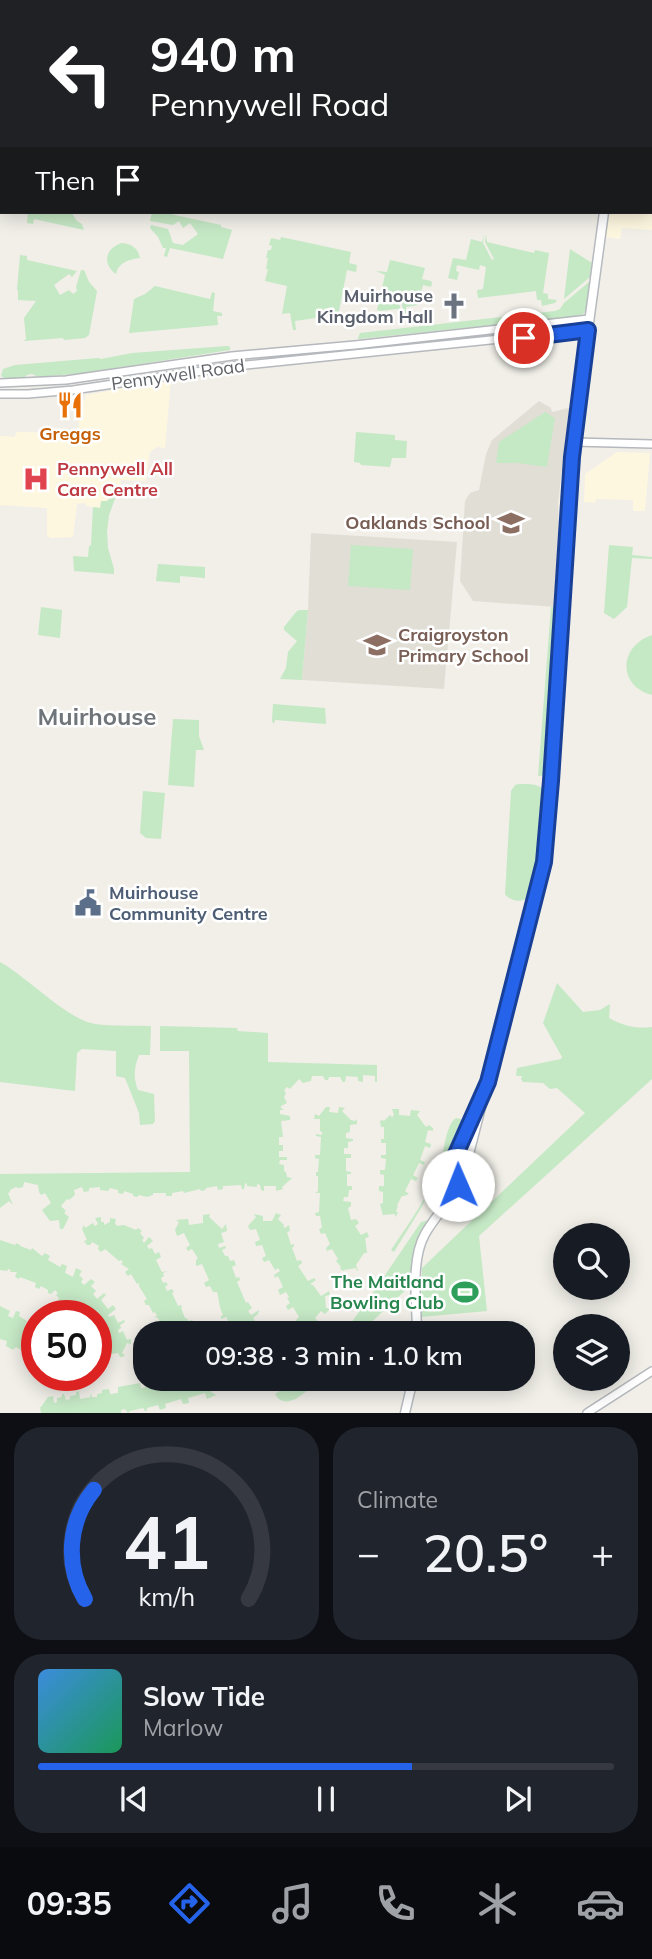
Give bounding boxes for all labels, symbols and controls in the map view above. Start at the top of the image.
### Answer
text: 940 m [150,23,296,84]
icon: left [35,28,126,119]
text: Pennywell Road [150,84,389,124]
icon: arrive [109,161,147,199]
text: Then [35,164,95,197]
place label: Muirhouse Kingdom Hall [317,284,433,328]
church icon: Muirhouse Kingdom Hall [439,291,469,321]
pin [494,308,554,368]
icon: arrive [505,319,543,357]
street label: Pennywell Road [110,354,246,395]
restaurant icon: Greggs [55,390,85,420]
place label: Greggs [39,422,101,445]
place label: Pennywell All Care Centre [57,457,173,501]
hospital icon: Pennywell All Care Centre [21,464,51,494]
school or university icon: Oaklands School [496,508,526,538]
place label: Oaklands School [345,511,490,534]
place label: Craigroyston Primary School [398,623,529,667]
school or university icon: Craigroyston Primary School [362,630,392,660]
district label: Muirhouse [37,701,157,731]
place label: Muirhouse Community Centre [109,881,268,925]
public building icon: Muirhouse Community Centre [73,888,103,918]
position arrow [421,1148,495,1222]
map controls [553,1223,630,1391]
button: search [553,1223,630,1300]
place label: The Maitland Bowling Club [330,1270,444,1314]
sports icon: The Maitland Bowling Club [450,1277,480,1307]
speed limit sign: 50 [21,1300,112,1391]
button: layers [553,1314,630,1391]
text: 09:38 · 3 min · 1.0 km [205,1339,463,1372]
text: Climate [357,1485,438,1514]
text: 41 [123,1497,210,1588]
text: 20.5° [423,1520,548,1585]
text: − [357,1529,380,1577]
text: + [591,1529,614,1577]
text: km/h [138,1581,195,1612]
text: Slow Tide [143,1680,265,1713]
text: Marlow [143,1713,223,1742]
icon: previous [115,1780,153,1818]
icon: pause [307,1780,345,1818]
icon: next [499,1780,537,1818]
icon: directions [165,1879,214,1928]
icon: music [268,1879,317,1928]
icon: phone [371,1879,420,1928]
icon: climate [473,1879,522,1928]
icon: car [576,1879,625,1928]
text: 09:35 [27,1883,112,1923]

